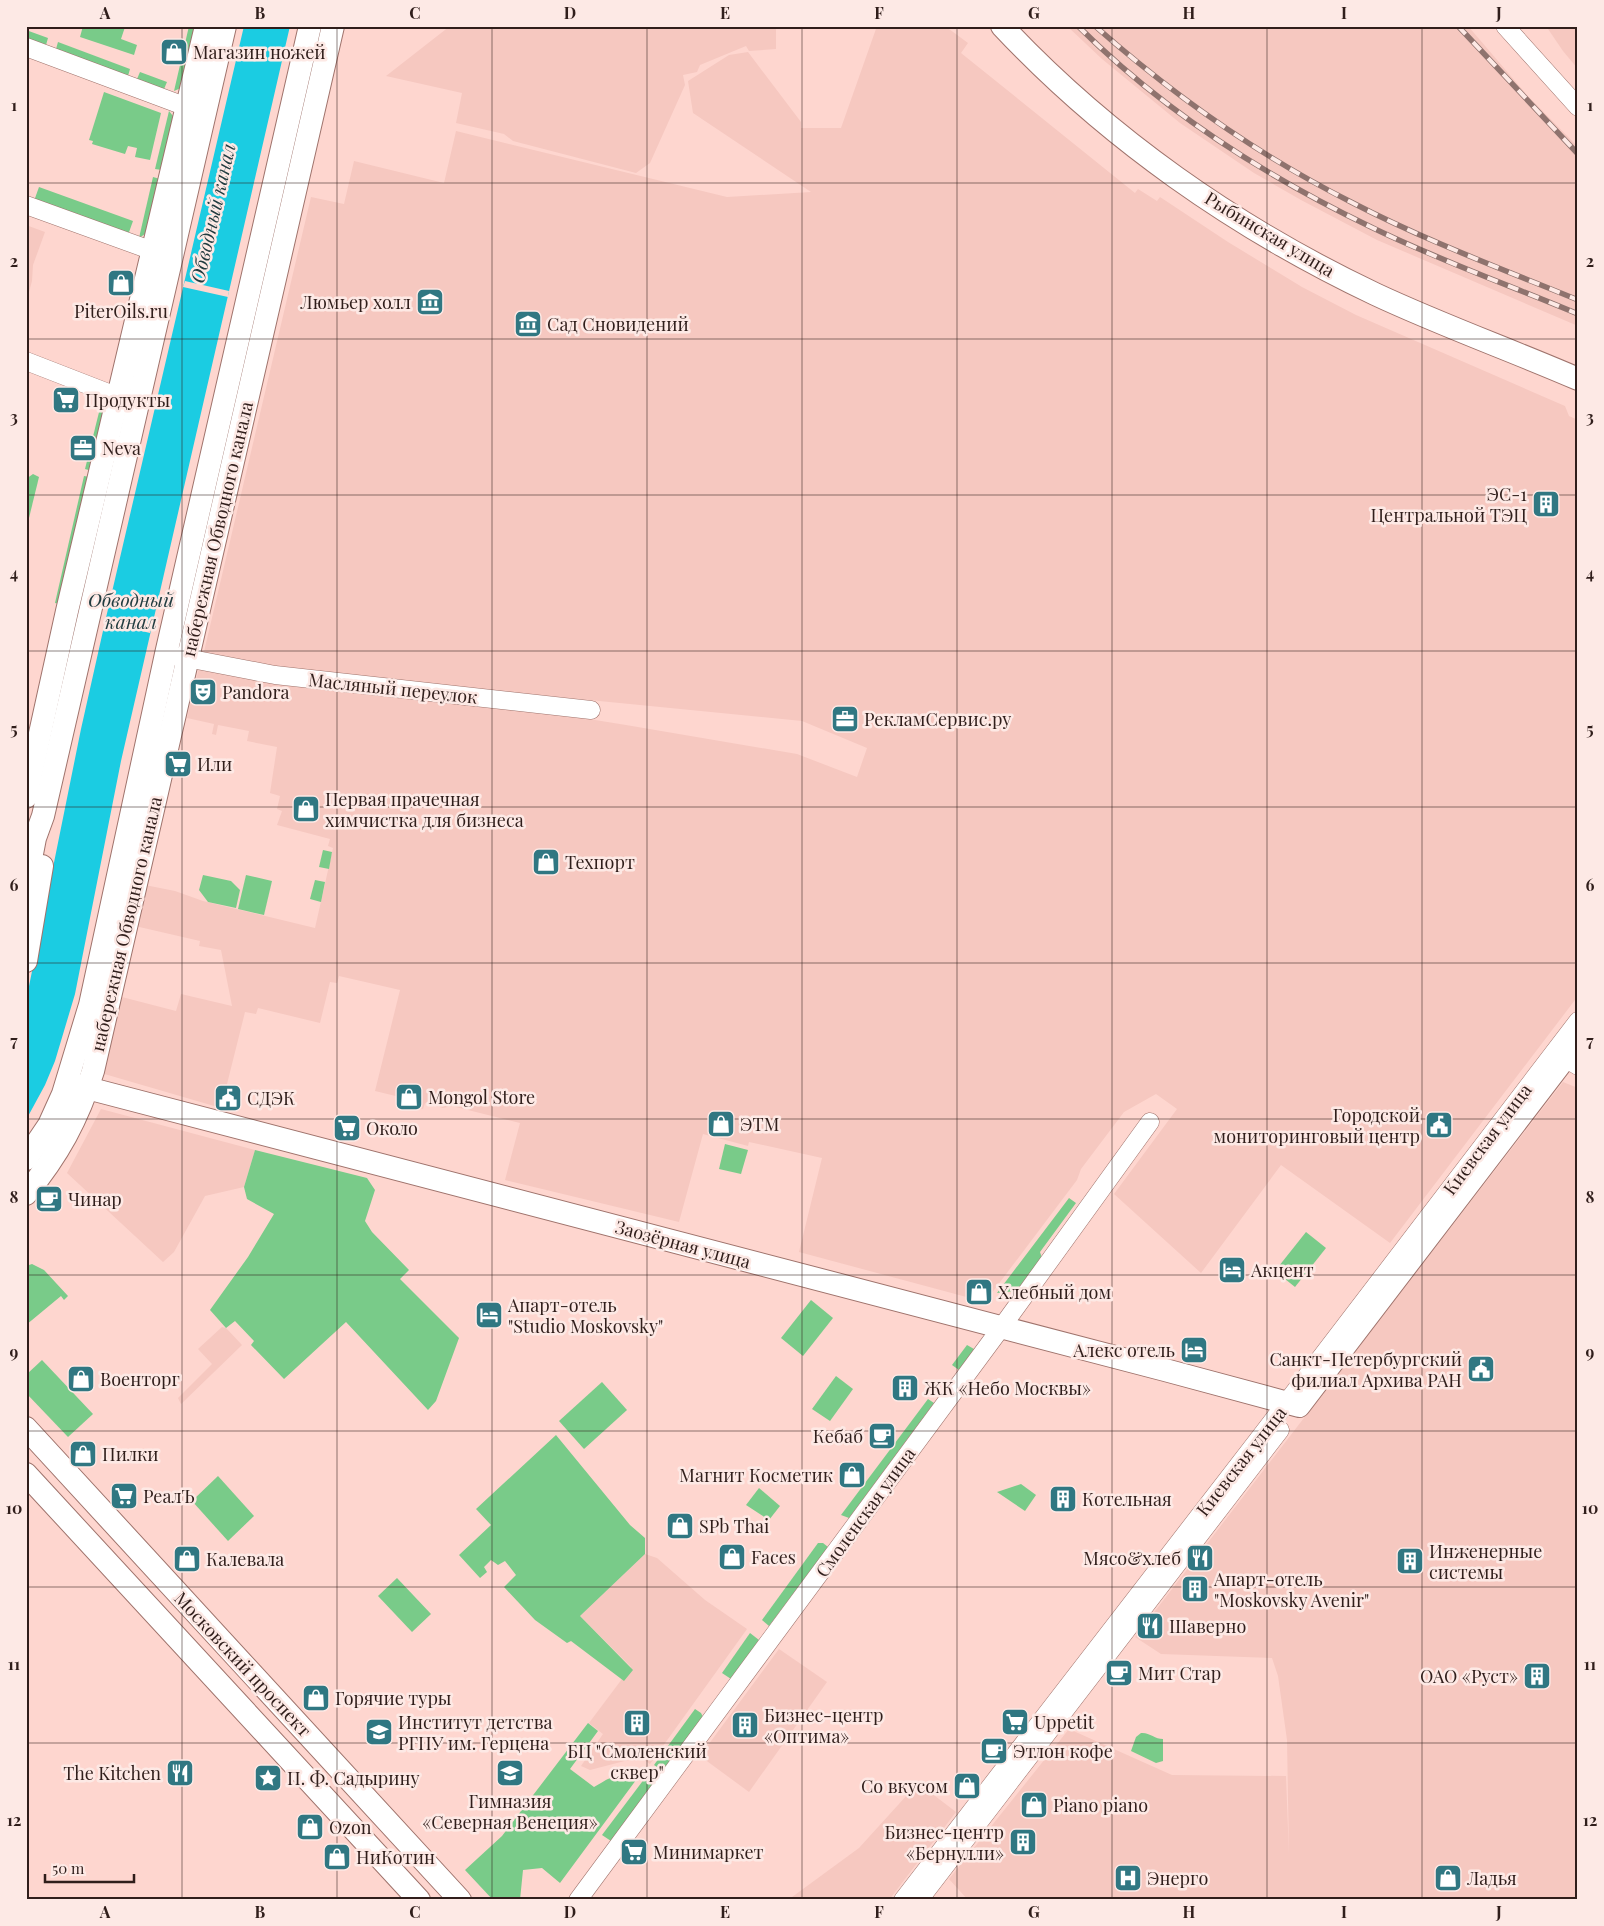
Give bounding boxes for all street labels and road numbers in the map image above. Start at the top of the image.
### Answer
street label: Рыбинская улица [1201,186,1339,282]
street label: набережная Обводного канала [176,399,258,659]
street label: Масляный переулок [307,667,479,709]
street label: набережная Обводного канала [85,794,167,1054]
street label: Киевская улица [1437,1079,1537,1199]
street label: Заозёрная улица [613,1214,753,1274]
street label: Киевская улица [1191,1401,1291,1521]
street label: Смоленская улица [810,1442,920,1582]
street label: Московский проспект [169,1586,317,1742]

